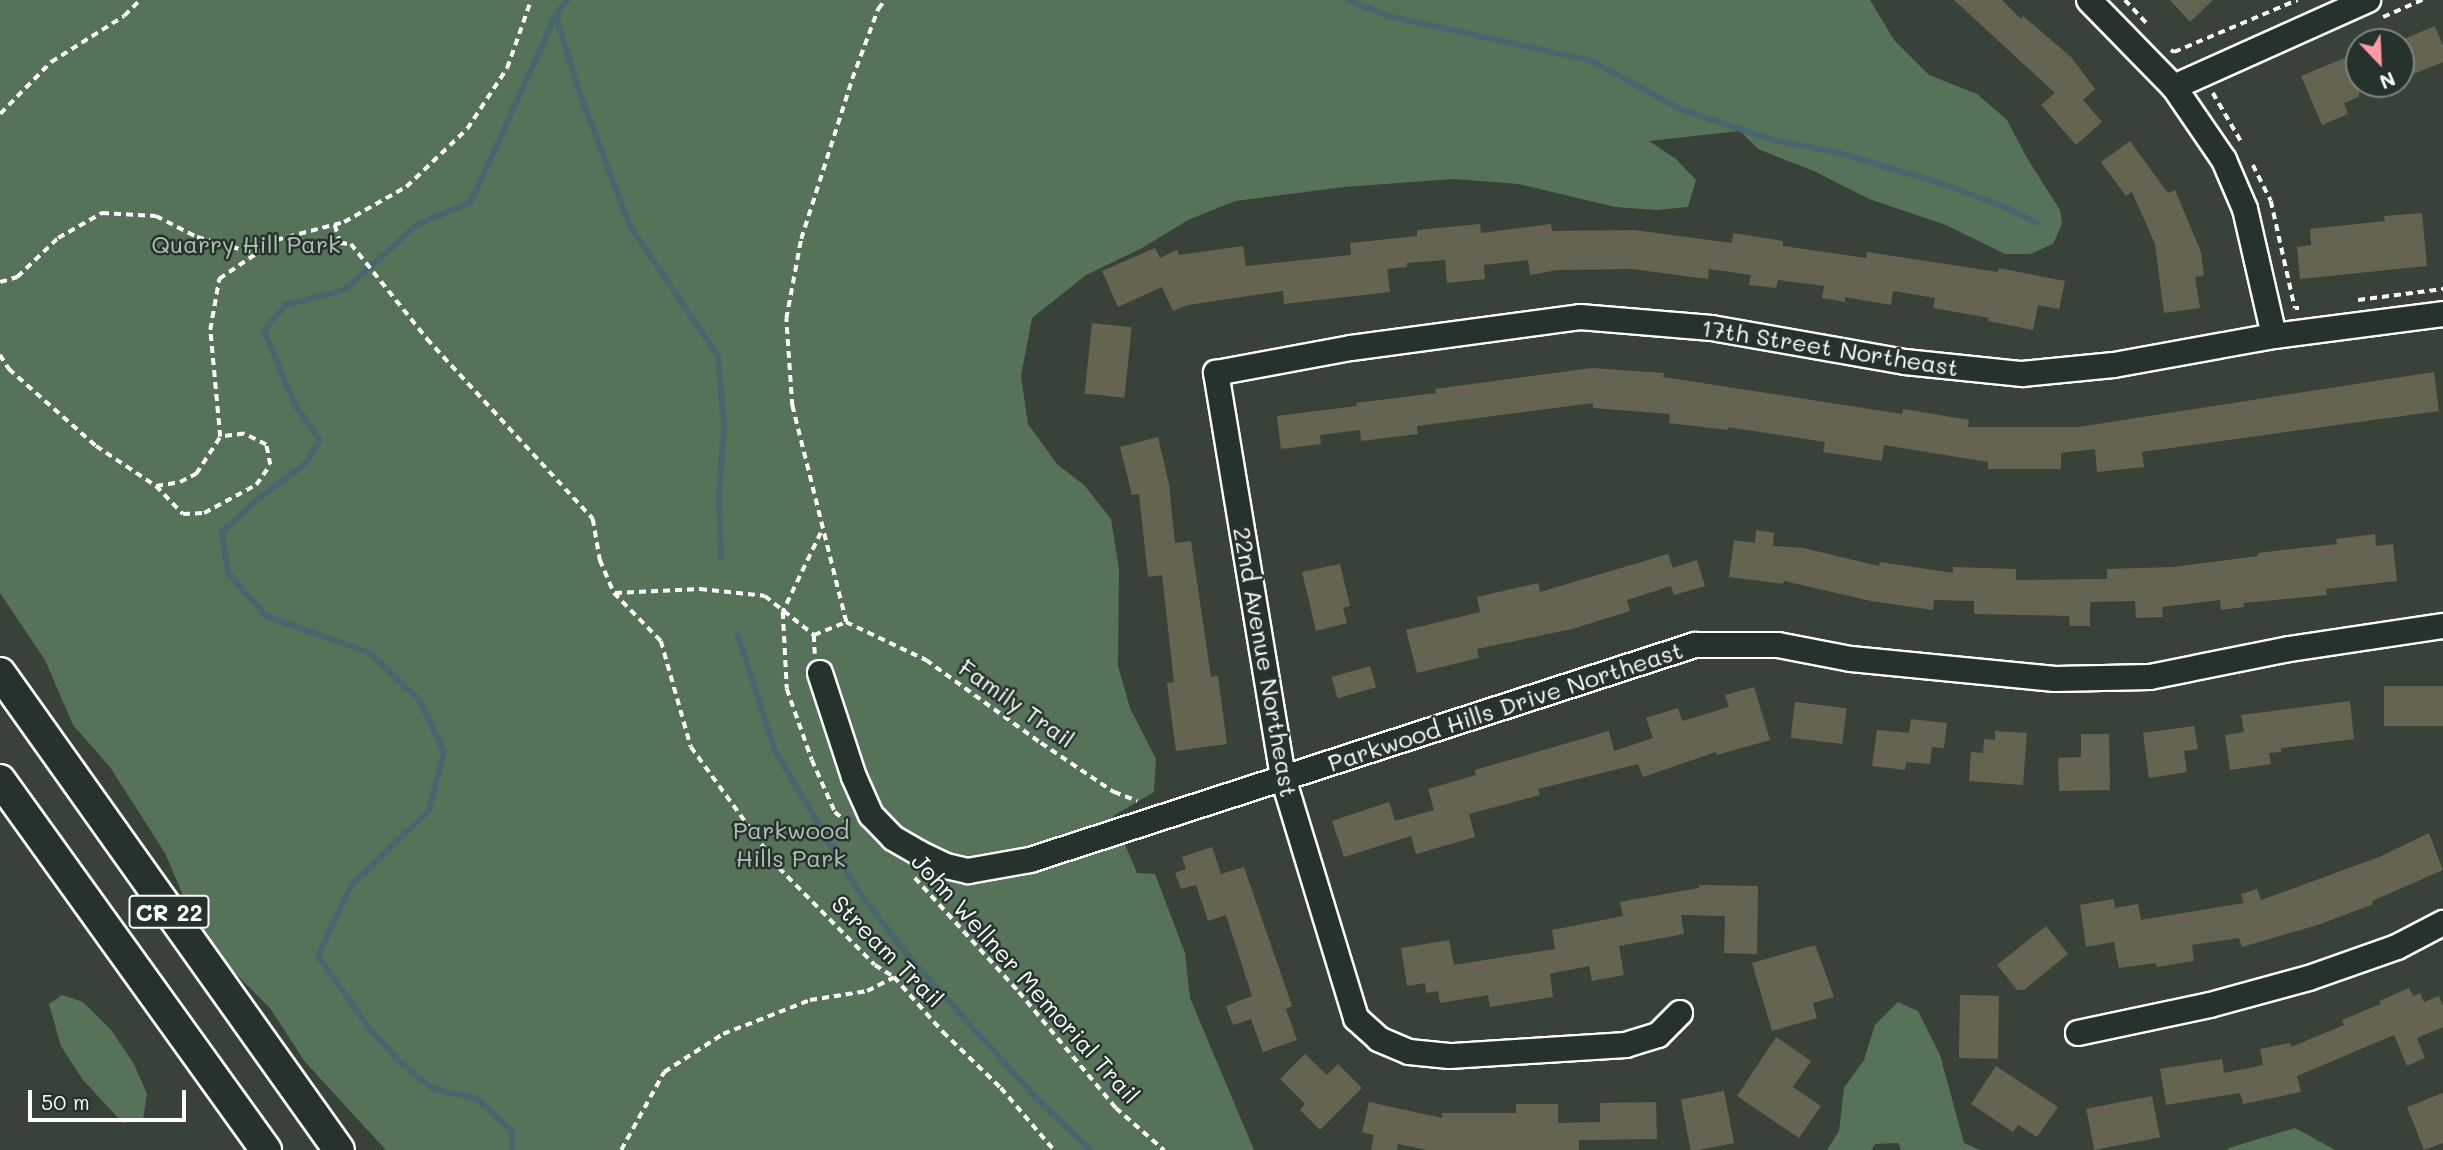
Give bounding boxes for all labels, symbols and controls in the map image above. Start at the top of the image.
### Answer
north arrow [2345,28,2415,98]
text: N [2376,67,2399,95]
park label: Quarry Hill Park [151,230,341,258]
street label: 17th Street Northeast [1699,312,1961,382]
street label: 22nd Avenue Northeast [1228,525,1304,799]
street label: Parkwood Hills Drive Northeast [1324,635,1686,777]
street label: Family Trail [954,653,1080,753]
park label: Parkwood Hills Park [733,816,849,872]
street label: John Wellner Memorial Trail [906,847,1146,1109]
street label: Stream Trail [826,889,950,1013]
road number: CR 22 [127,892,211,931]
scale bar [32,1076,189,1120]
text: 50 m [41,1088,90,1115]

